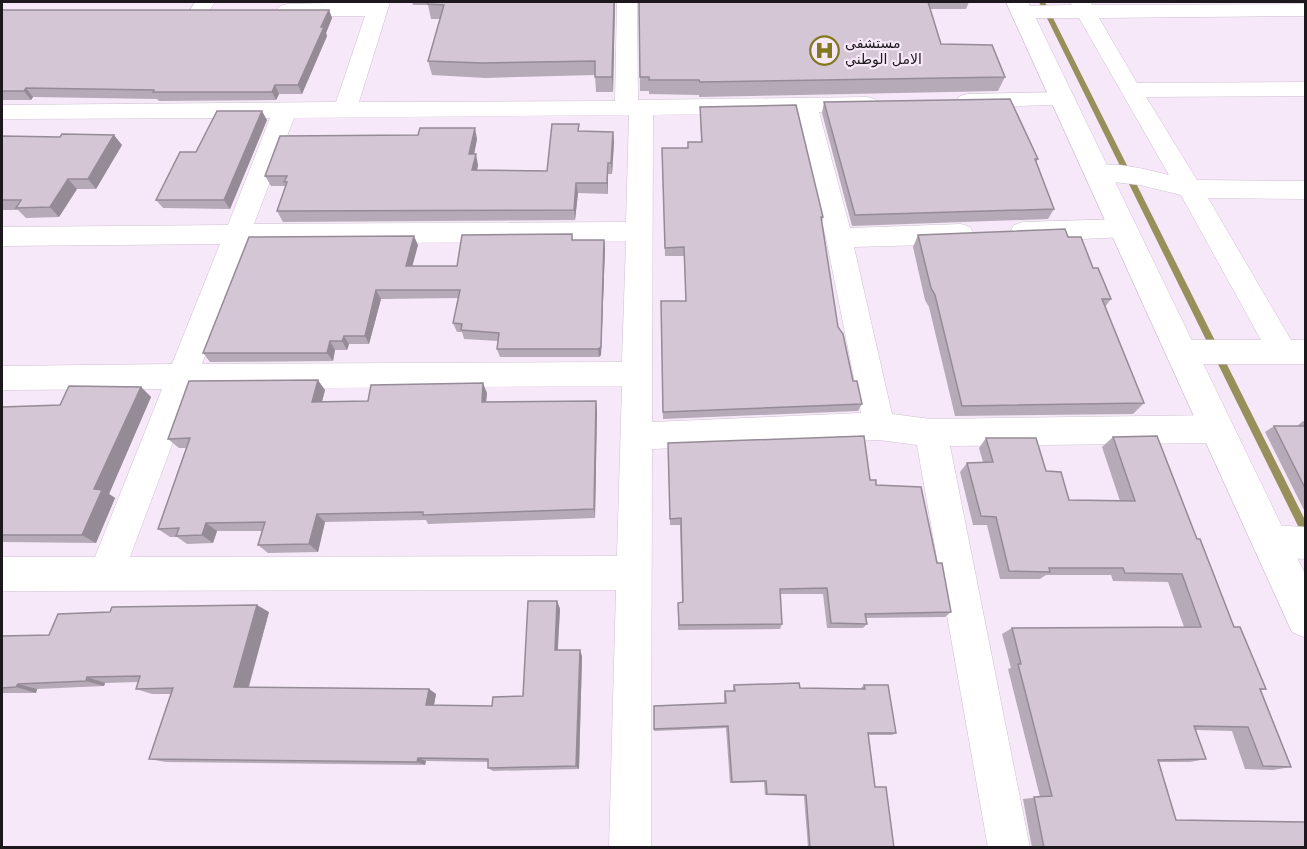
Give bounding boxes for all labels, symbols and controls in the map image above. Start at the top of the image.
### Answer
hospital icon: مستشفى الامل الوطني [808,35,840,67]
place label: مستشفى الامل الوطني [845,35,922,68]

